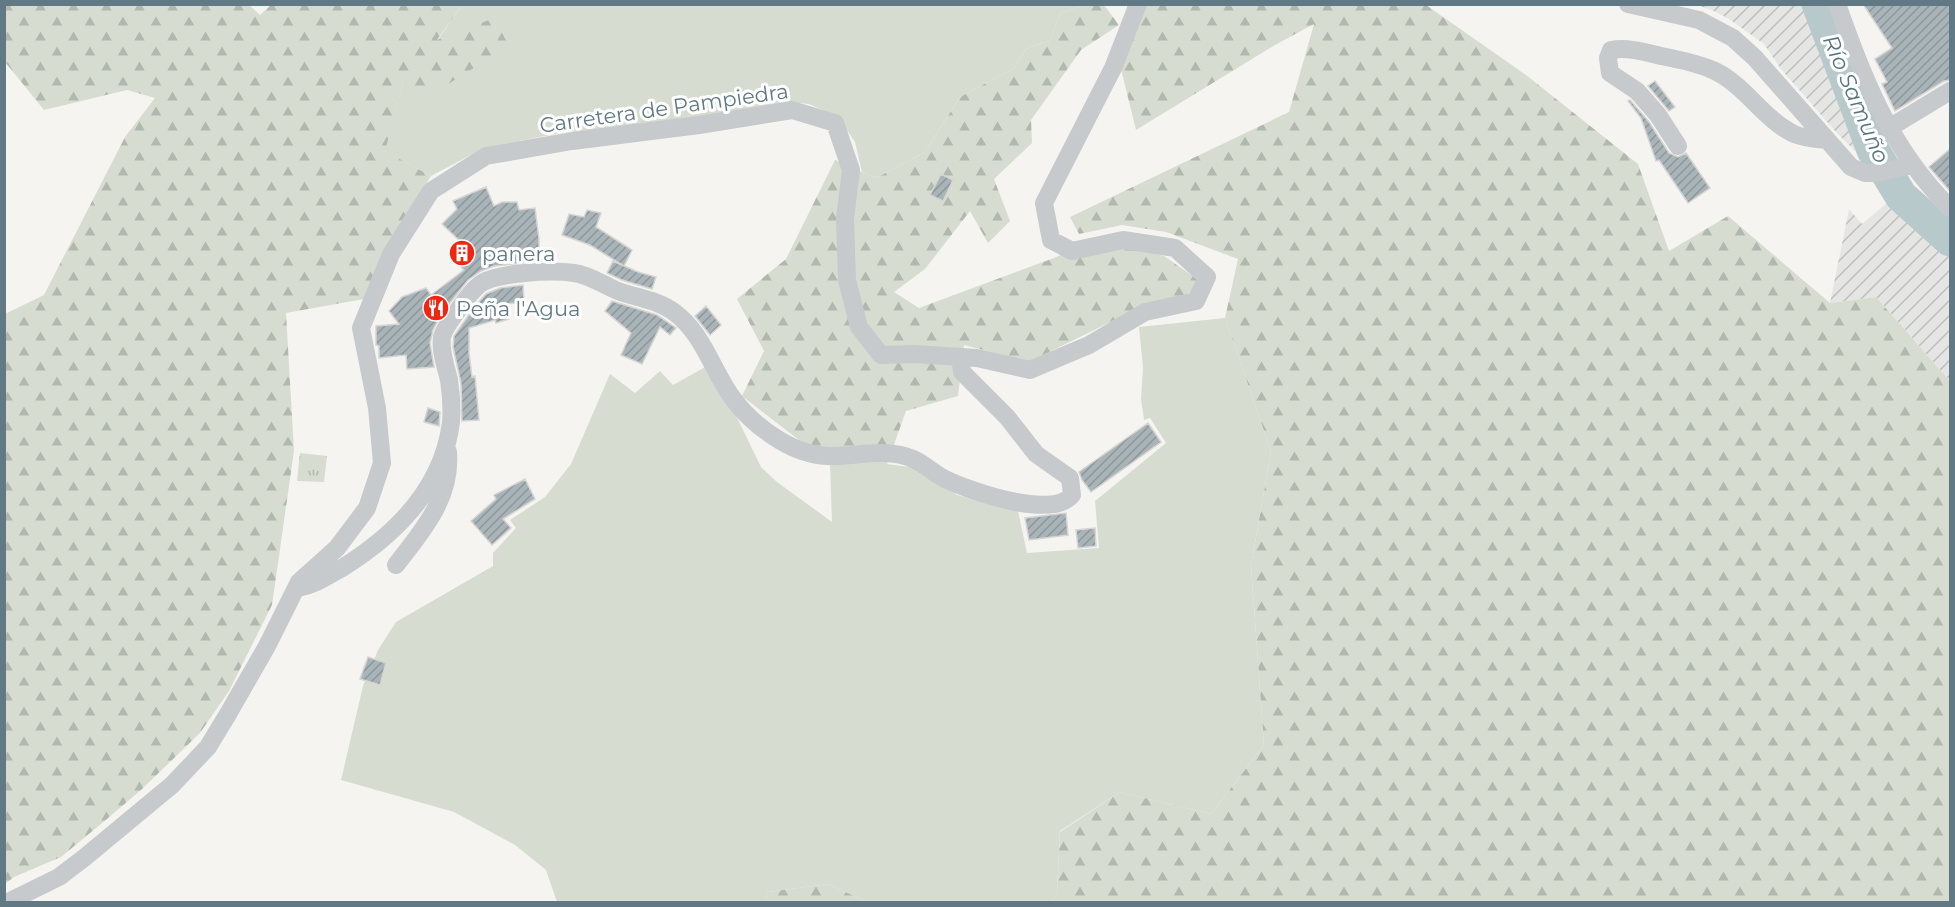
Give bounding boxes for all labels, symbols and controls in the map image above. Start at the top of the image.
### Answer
water label: Río Samuño [1817,31,1895,167]
street label: Carretera de Pampiedra [538,78,790,138]
building icon: panera [447,238,477,268]
place label: panera [482,241,555,266]
restaurant icon: Peña l'Agua [421,293,451,323]
place label: Peña l'Agua [456,296,580,321]

